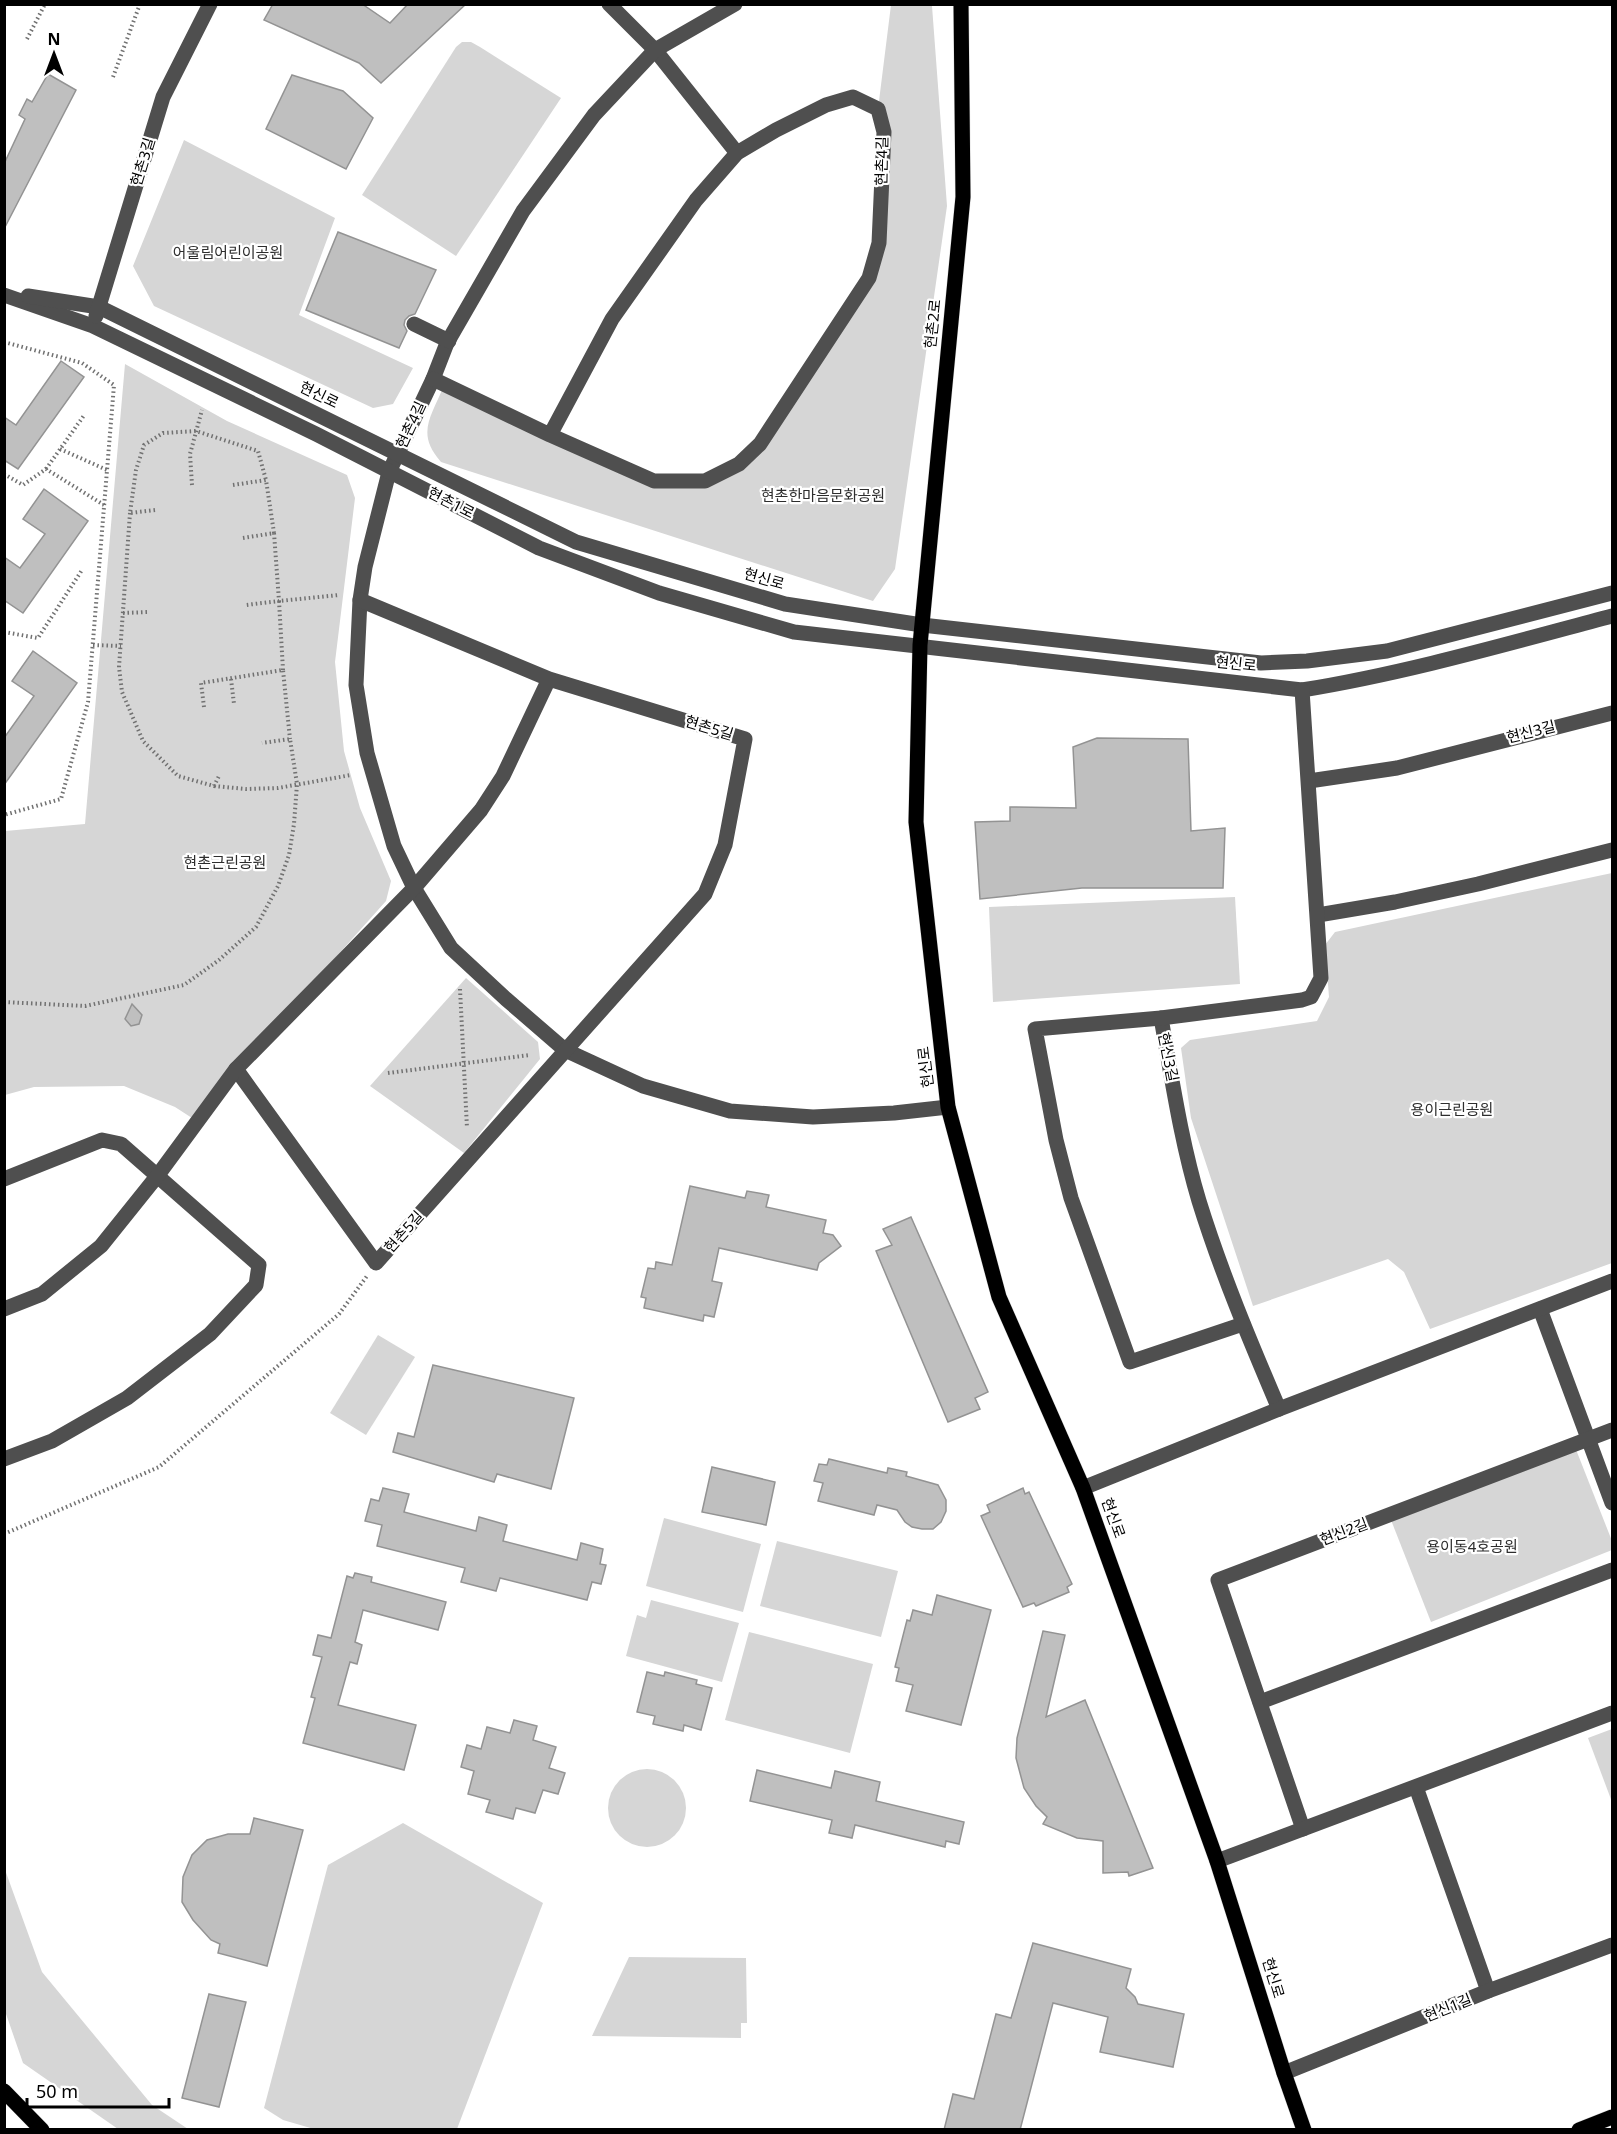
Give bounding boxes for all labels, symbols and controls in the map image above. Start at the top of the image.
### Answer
north arrow [24,24,84,84]
text: N [47,28,61,50]
street label: 현촌3길 [125,135,159,189]
street label: 현촌4길 [871,136,891,186]
park label: 어울림어린이공원 [173,242,283,262]
street label: 현촌2로 [919,298,945,350]
street label: 현신로 [296,376,342,412]
street label: 현촌4길 [390,398,430,451]
street label: 현촌1로 [425,482,478,522]
park label: 현촌한마음문화공원 [761,485,885,505]
street label: 현신로 [742,563,787,593]
street label: 현신로 [1214,651,1258,675]
street label: 현촌5길 [682,710,736,744]
street label: 현신3길 [1504,715,1557,747]
park label: 현촌근린공원 [184,852,266,872]
street label: 현신3길 [1154,1030,1184,1083]
street label: 현신로 [913,1045,937,1089]
park label: 용이근린공원 [1411,1099,1493,1119]
street label: 현촌5길 [379,1206,427,1257]
street label: 현신로 [1097,1495,1130,1541]
street label: 현신2길 [1317,1513,1371,1549]
park label: 용이동4호공원 [1426,1536,1518,1556]
street label: 현신로 [1258,1955,1290,2000]
street label: 현신1길 [1421,1988,1475,2026]
scale bar [27,2071,170,2109]
text: 50 m [36,2079,78,2103]

